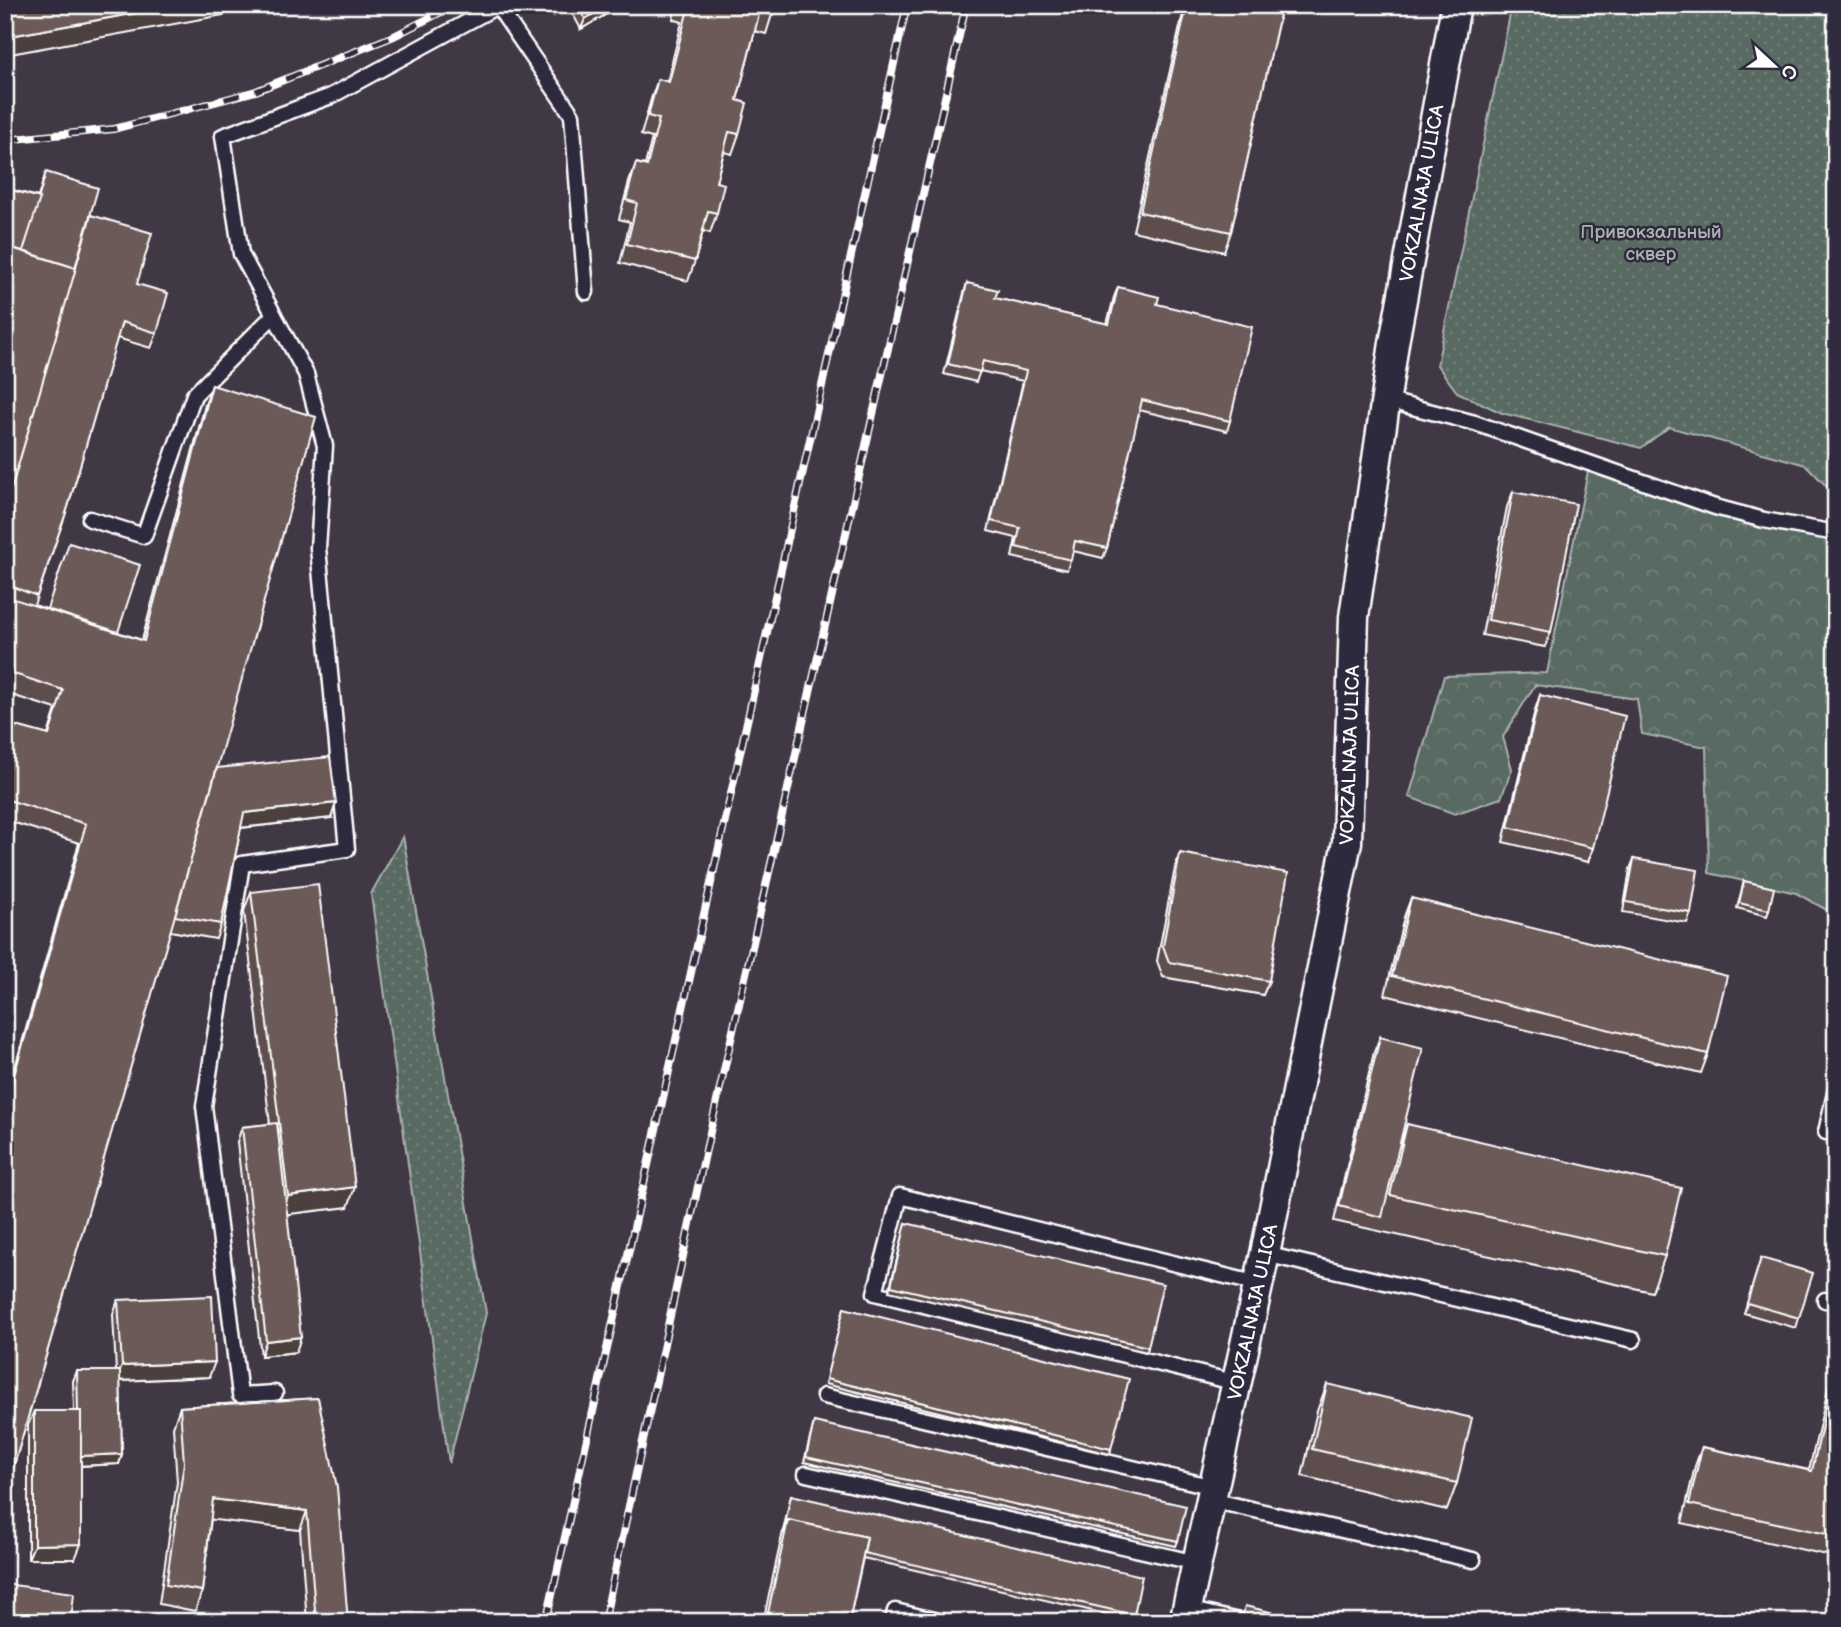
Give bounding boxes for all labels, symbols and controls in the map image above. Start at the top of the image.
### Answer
north arrow [1740,32,1810,102]
text: С [1775,61,1802,82]
street label: VOKZALNAJA ULICA [1396,102,1449,284]
park label: Привокзальный сквер [1580,221,1722,266]
street label: VOKZALNAJA ULICA [1336,664,1365,845]
street label: VOKZALNAJA ULICA [1224,1222,1283,1403]

